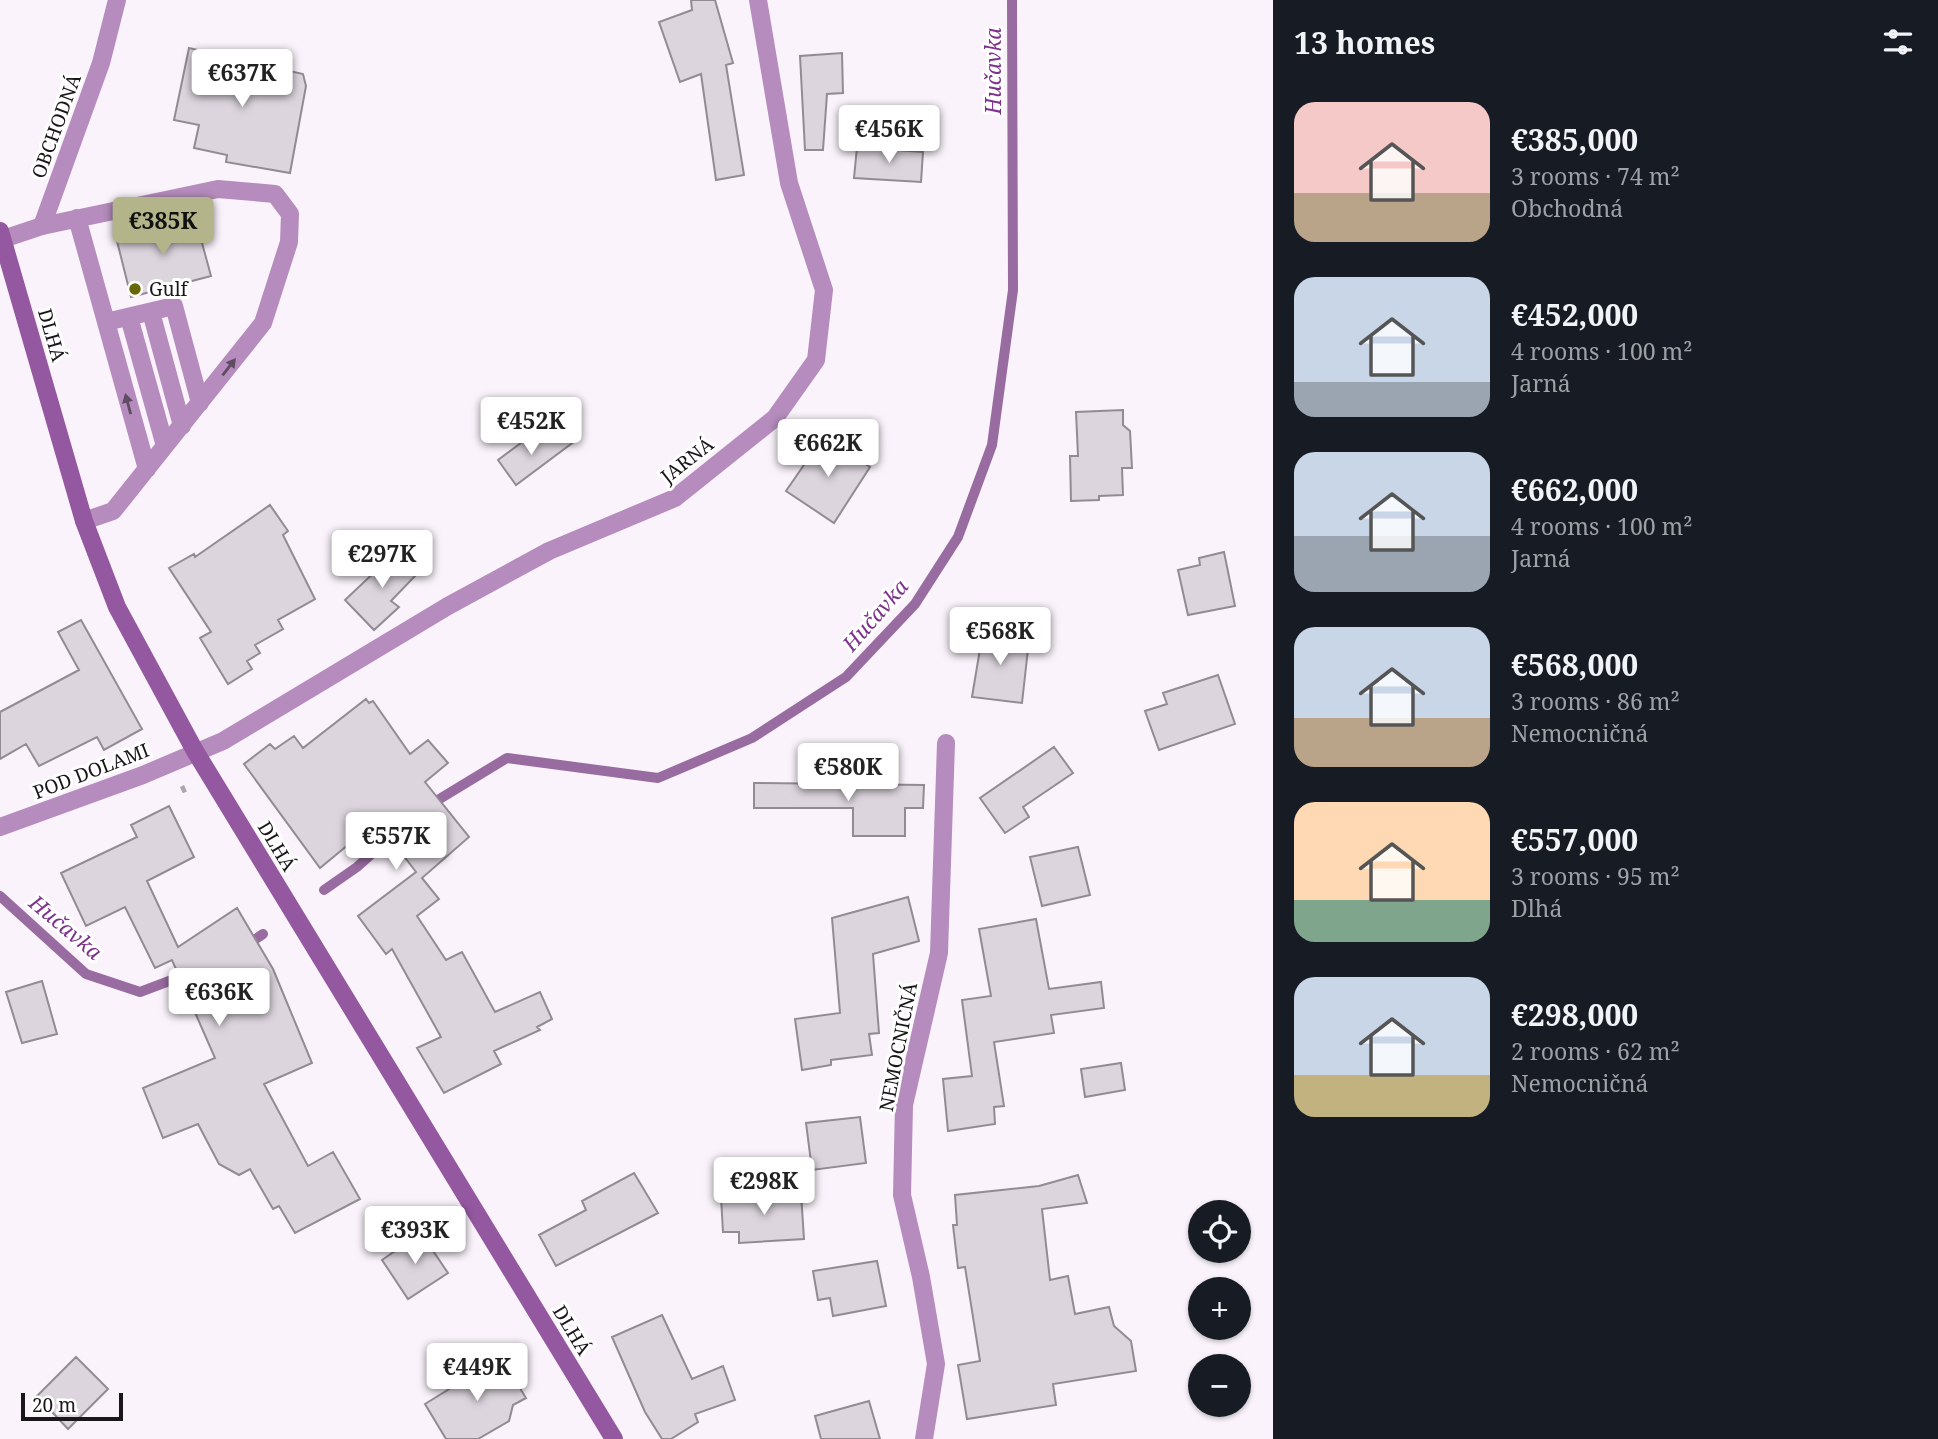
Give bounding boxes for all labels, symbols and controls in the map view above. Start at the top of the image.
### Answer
text: 13 homes [1294,22,1435,63]
icon: filters [1879,23,1917,61]
water label: Hučavka [979,27,1007,116]
pin: €637K [193,50,291,109]
text: €637K [208,56,276,88]
street label: OBCHODNÁ [25,70,87,182]
pin: €456K [840,106,938,165]
text: €456K [855,112,923,144]
text: €385,000 [1511,119,1638,160]
icon: home [1350,130,1434,214]
text: 3 rooms · 74 m² [1511,160,1680,192]
text: Obchodná [1511,192,1623,224]
pin: €385K [114,198,212,257]
text: €385K [129,204,197,236]
place label: Gulf [149,276,190,302]
marker: Gulf [127,281,143,297]
text: €452,000 [1511,294,1638,335]
street label: DLHÁ [32,305,72,365]
icon: home [1350,305,1434,389]
text: 4 rooms · 100 m² [1511,335,1693,367]
one-way arrow [221,358,235,376]
text: Jarná [1511,367,1571,399]
one-way arrow [123,393,133,414]
pin: €452K [482,398,580,457]
text: €452K [497,404,565,436]
pin: €662K [779,420,877,479]
text: €662K [794,426,862,458]
street label: JARNÁ [654,431,719,489]
text: €662,000 [1511,469,1638,510]
icon: home [1350,480,1434,564]
text: 4 rooms · 100 m² [1511,510,1693,542]
pin: €297K [333,530,431,590]
text: €297K [348,537,416,569]
text: Jarná [1511,542,1571,574]
water label: Hučavka [835,572,915,658]
pin: €568K [951,608,1049,667]
text: €568K [966,614,1034,646]
text: €568,000 [1511,644,1638,685]
icon: home [1350,655,1434,739]
text: 3 rooms · 86 m² [1511,685,1680,717]
text: Nemocničná [1511,717,1648,749]
street label: POD DOLAMI [29,737,153,805]
pin: €580K [799,744,897,803]
text: €580K [814,750,882,782]
pin: €557K [347,812,445,872]
street label: DLHÁ [252,816,302,876]
text: €557K [362,819,430,851]
text: €557,000 [1511,819,1638,860]
icon: home [1350,830,1434,914]
text: 3 rooms · 95 m² [1511,860,1680,892]
water label: Hučavka [23,888,109,966]
text: Dlhá [1511,892,1562,924]
pin: €636K [170,968,268,1028]
text: €636K [185,975,253,1007]
street label: NEMOCNIČNÁ [873,980,923,1114]
text: €298,000 [1511,994,1638,1035]
icon: home [1350,1005,1434,1089]
text: 2 rooms · 62 m² [1511,1035,1680,1067]
text: Nemocničná [1511,1067,1648,1099]
pin: €298K [715,1158,813,1217]
text: €298K [730,1164,798,1196]
map controls [1188,1200,1251,1417]
button: locate [1188,1200,1251,1263]
pin: €393K [366,1206,464,1266]
text: €393K [381,1213,449,1245]
button: + [1188,1277,1251,1340]
street label: DLHÁ [547,1300,597,1360]
pin: €449K [428,1344,526,1403]
text: €449K [443,1350,511,1382]
button: − [1188,1354,1251,1417]
scale bar [21,1390,122,1422]
text: 20 m [32,1392,76,1418]

